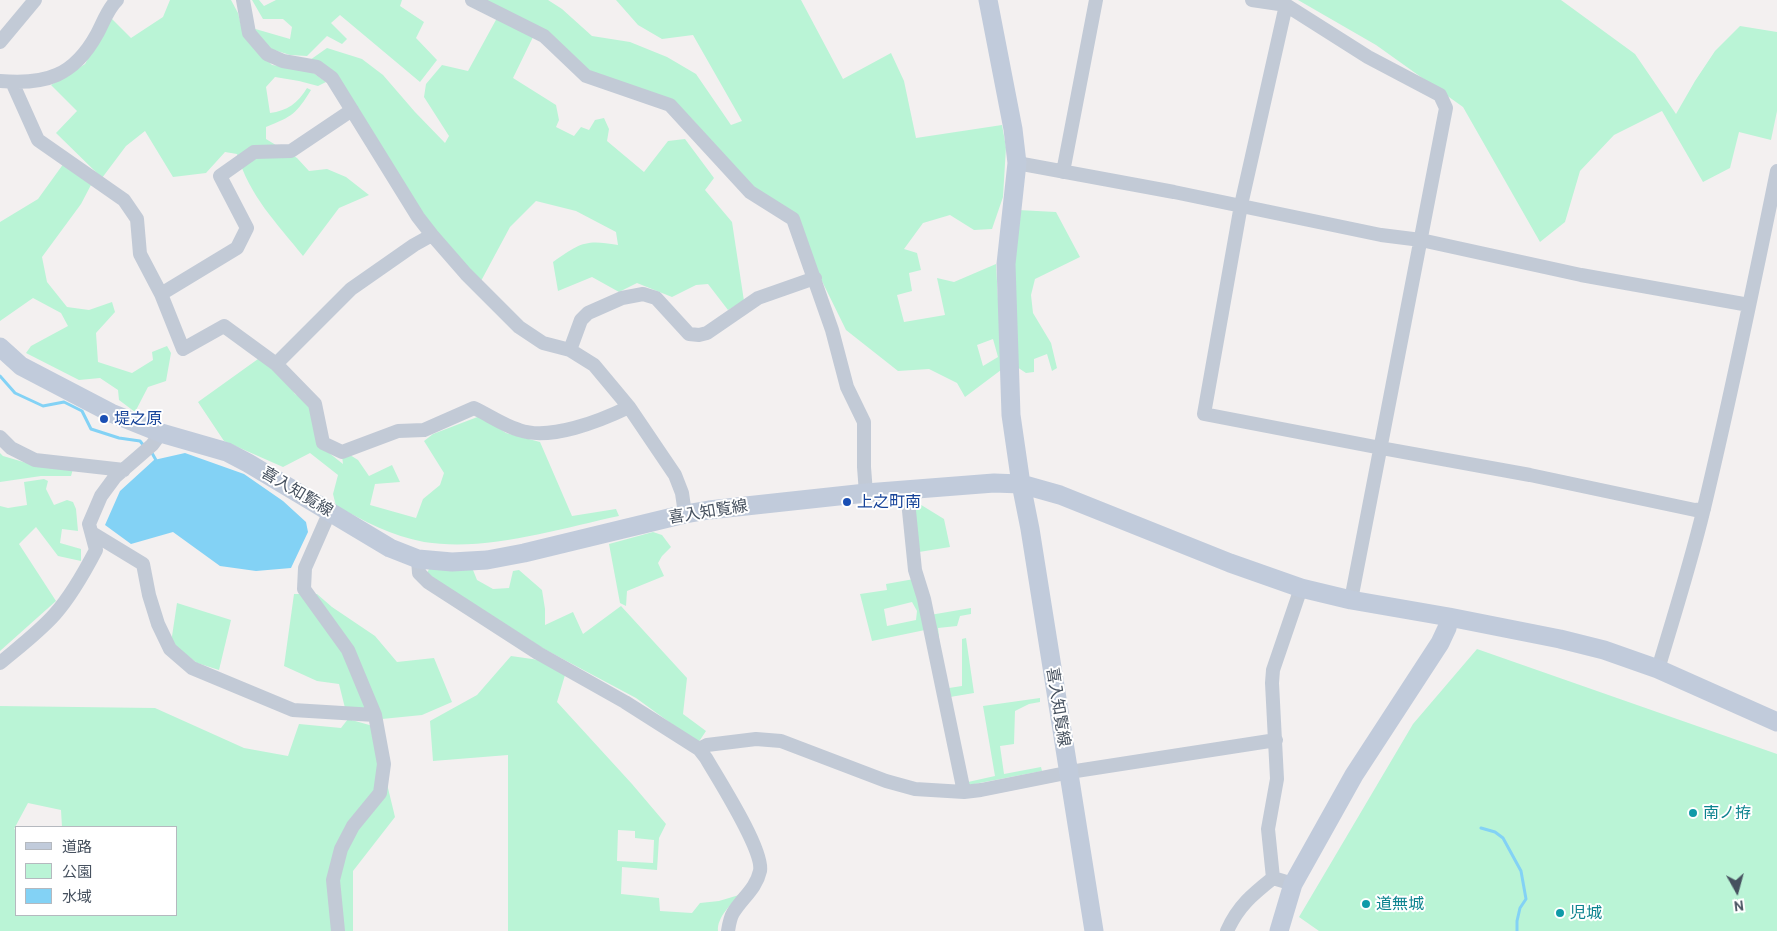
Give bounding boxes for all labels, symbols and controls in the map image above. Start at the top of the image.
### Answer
place label: 堤之原 [114,409,162,429]
marker: 堤之原 [98,413,110,425]
street label: 喜入知覧線 [258,463,336,521]
place label: 上之町南 [857,492,921,512]
street label: 喜入知覧線 [667,496,749,528]
marker: 上之町南 [841,496,853,508]
street label: 喜入知覧線 [1042,666,1074,748]
place label: 南ノ拵 [1703,803,1751,823]
marker: 南ノ拵 [1687,807,1699,819]
legend [15,826,178,916]
text: 道路 [62,838,92,856]
text: 公園 [62,863,92,881]
north arrow [1712,866,1762,916]
text: 水域 [62,888,92,906]
place label: 道無城 [1376,894,1424,914]
text: N [1733,896,1745,915]
marker: 道無城 [1360,898,1372,910]
place label: 児城 [1570,903,1602,923]
marker: 児城 [1554,907,1566,919]

